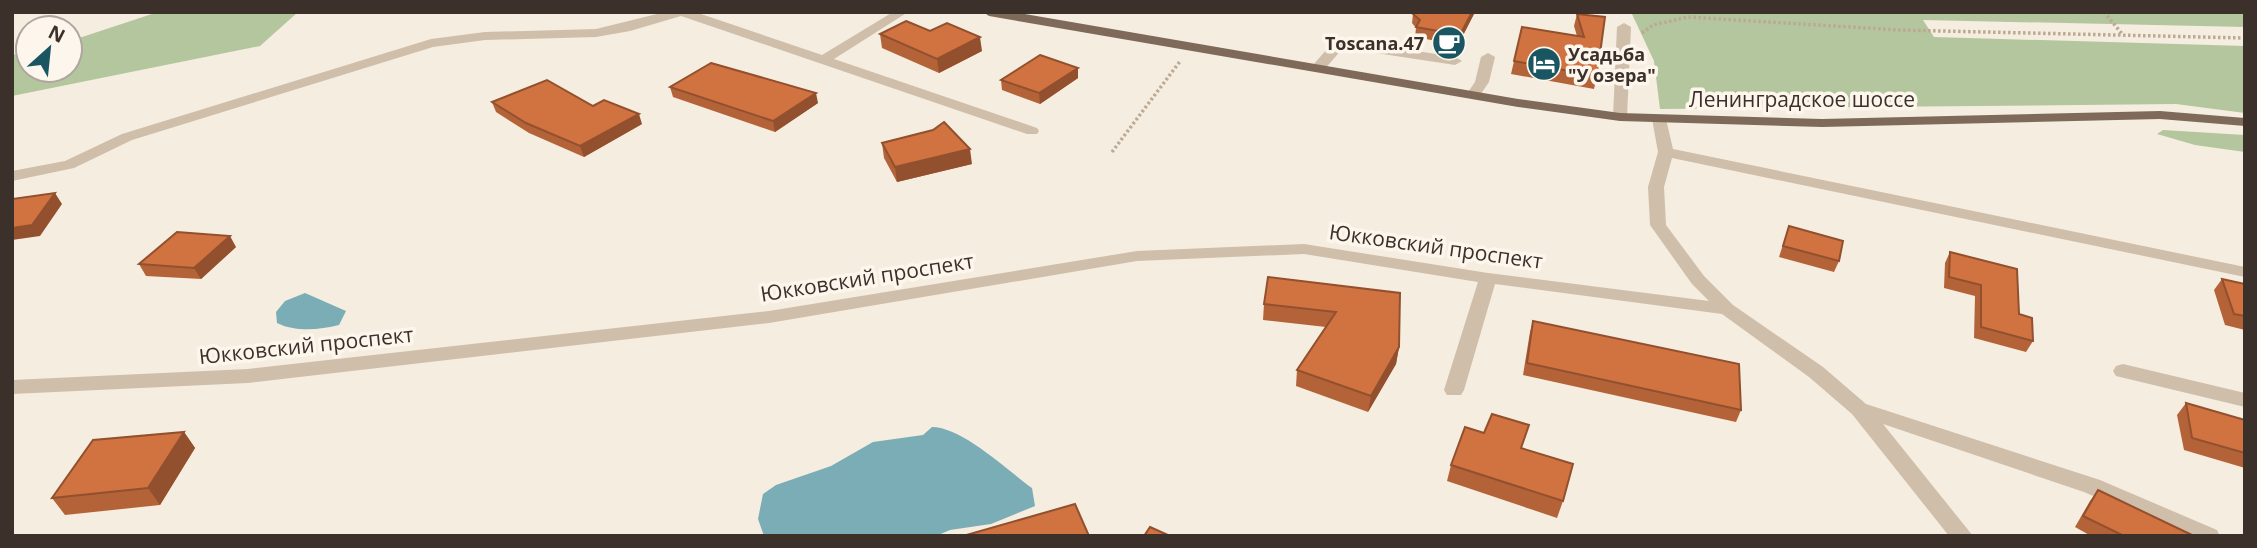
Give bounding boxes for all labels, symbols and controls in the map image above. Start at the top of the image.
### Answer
north arrow [14,14,84,84]
text: N [44,19,70,49]
cafe icon: Toscana.47 [1430,24,1468,62]
place label: Toscana.47 [1325,31,1424,55]
place label: Усадьба "У озера" [1568,42,1656,87]
hotel icon: Усадьба "У озера" [1525,45,1563,83]
street label: Ленинградское шоссе [1689,85,1915,113]
street label: Юкковский проспект [1327,217,1545,275]
street label: Юкковский проспект [758,246,976,308]
street label: Юкковский проспект [197,320,415,370]

